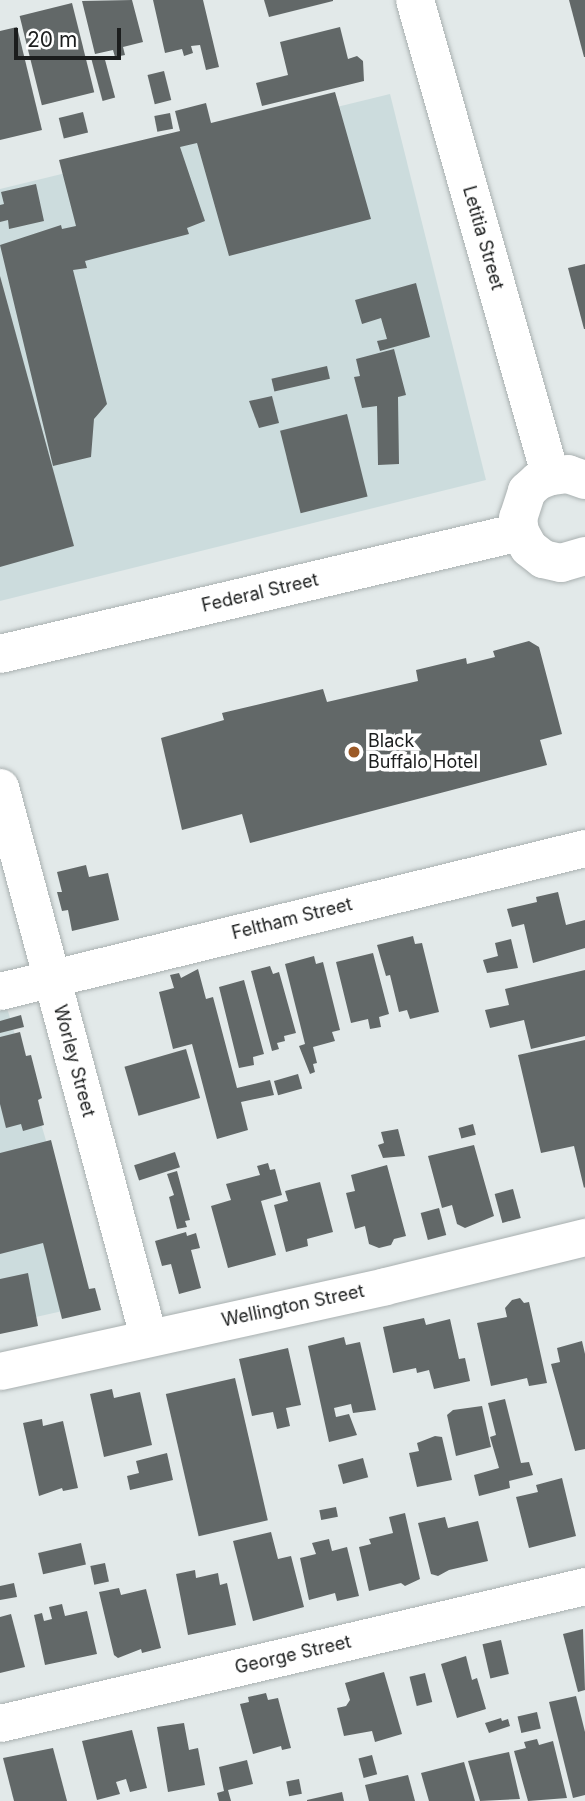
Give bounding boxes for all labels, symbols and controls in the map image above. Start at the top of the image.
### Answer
scale bar [18,14,124,58]
text: 20 m [27,27,77,52]
street label: Letitia Street [458,184,508,292]
street label: Federal Street [200,569,320,617]
place label: Black Buffalo Hotel [368,731,478,774]
marker: Black Buffalo Hotel [346,744,362,760]
street label: Feltham Street [230,894,354,944]
street label: Worley Street [49,1003,99,1119]
street label: Wellington Street [220,1280,366,1332]
street label: George Street [233,1631,353,1679]

